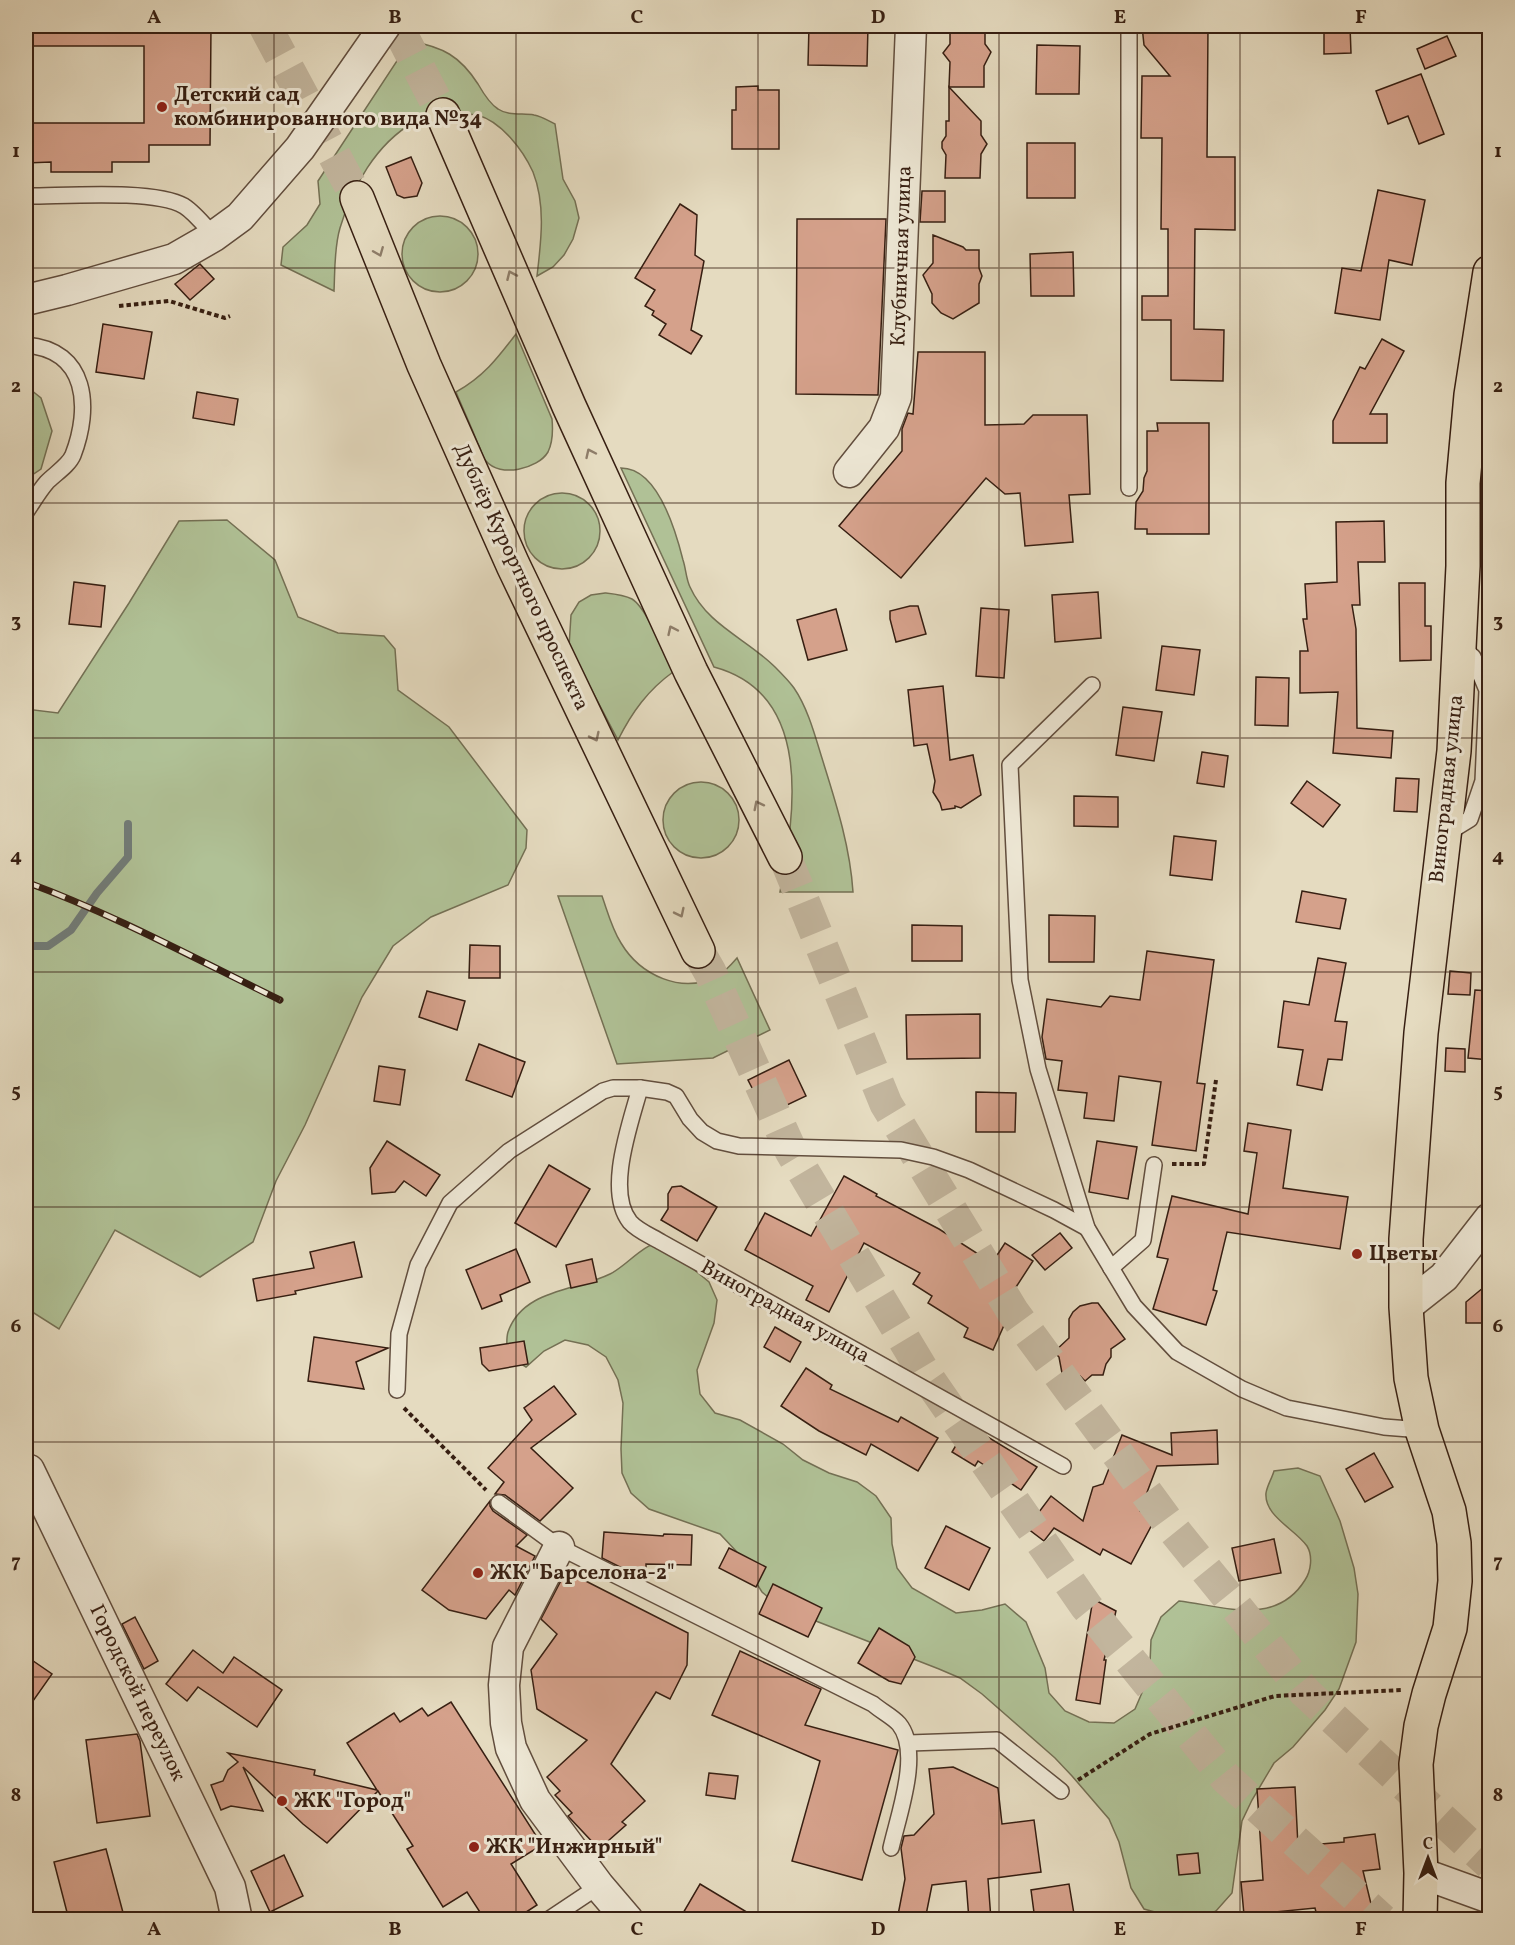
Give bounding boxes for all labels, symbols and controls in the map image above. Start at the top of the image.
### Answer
text: A [147,4,161,32]
text: B [388,4,402,32]
text: C [631,4,644,32]
text: D [871,4,885,32]
text: E [1114,4,1126,32]
text: F [1355,4,1367,32]
place label: Детский сад комбинированного вида №34 [174,81,483,134]
marker: Детский сад комбинированного вида №34 [155,100,169,114]
text: 1 [12,138,20,166]
text: 1 [1494,138,1502,166]
street label: Клубничная улица [884,165,920,347]
one-way arrow [372,246,384,257]
one-way arrow [506,270,518,281]
text: 2 [11,373,21,401]
text: 2 [1493,373,1503,401]
street label: Дублёр Курортного проспекта [446,439,596,715]
one-way arrow [586,448,598,459]
text: 3 [11,608,21,636]
text: 3 [1493,608,1503,636]
one-way arrow [667,626,679,637]
street label: Виноградная улица [1423,693,1471,885]
one-way arrow [588,730,600,741]
one-way arrow [754,800,766,811]
text: 4 [10,843,22,871]
text: 4 [1492,843,1504,871]
one-way arrow [672,906,684,917]
text: 5 [11,1078,21,1106]
text: 5 [1493,1078,1503,1106]
place label: Цветы [1369,1240,1438,1269]
marker: Цветы [1350,1247,1364,1261]
street label: Виноградная улица [695,1253,875,1371]
text: 6 [11,1313,22,1341]
text: 6 [1493,1313,1504,1341]
text: 7 [11,1548,21,1576]
text: 7 [1493,1548,1503,1576]
place label: ЖК "Барселона-2" [490,1559,675,1588]
marker: ЖК "Барселона-2" [471,1566,485,1580]
street label: Городской переулок [82,1600,192,1786]
text: 8 [11,1782,21,1810]
text: 8 [1493,1782,1503,1810]
place label: ЖК "Город" [294,1787,411,1816]
marker: ЖК "Город" [275,1794,289,1808]
north arrow [1398,1828,1458,1888]
place label: ЖК "Инжирный" [486,1833,663,1862]
text: С [1423,1834,1433,1856]
marker: ЖК "Инжирный" [467,1840,481,1854]
text: A [147,1916,161,1944]
text: B [388,1916,402,1944]
text: C [631,1916,644,1944]
text: D [871,1916,885,1944]
text: E [1114,1916,1126,1944]
text: F [1355,1916,1367,1944]

